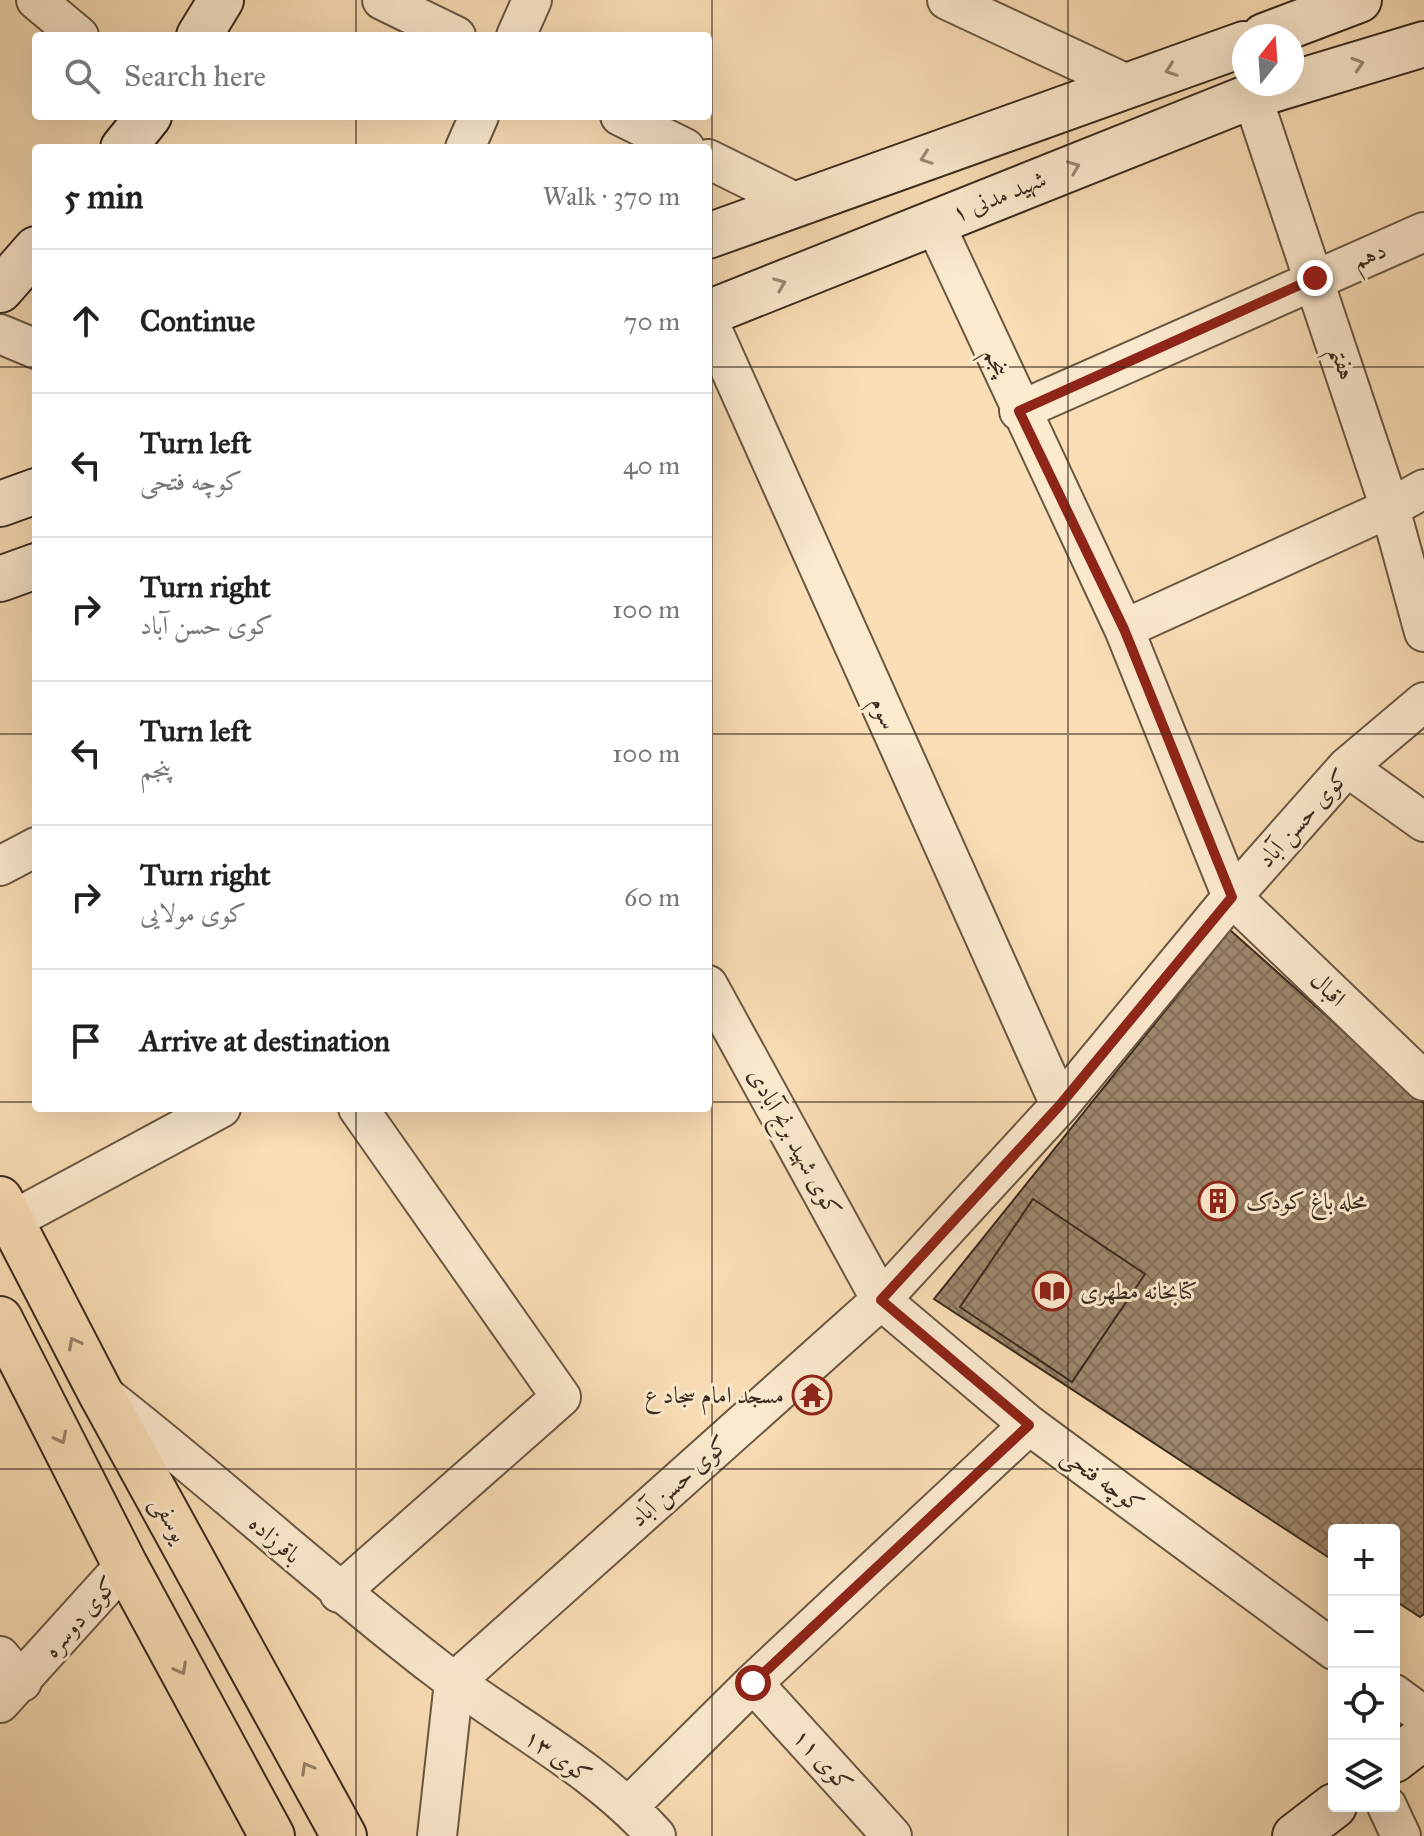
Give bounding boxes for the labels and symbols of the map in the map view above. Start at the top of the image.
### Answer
north arrow [1232,24,1304,96]
one-way arrow [1351,57,1364,73]
one-way arrow [1164,60,1178,77]
one-way arrow [920,148,934,165]
one-way arrow [1066,160,1080,177]
street label: شهید مدنی ۱ [947,164,1051,228]
street label: دهم [1347,235,1393,282]
route end [1297,260,1333,296]
one-way arrow [772,277,786,294]
street label: هفتم [1315,342,1362,386]
street label: پنجم [971,343,1017,386]
street label: سوم [858,692,904,737]
street label: کوی حسن آباد [1251,762,1356,874]
street label: اقبال [1304,965,1352,1013]
street label: کوی شهید برنج آبادی [737,1062,848,1224]
building icon: محله باغ کودک [1197,1180,1239,1222]
place label: محله باغ کودک [1246,1186,1368,1221]
library icon: کتابخانه مطهری [1031,1270,1073,1312]
place label: کتابخانه مطهری [1080,1276,1197,1306]
one-way arrow [69,1337,84,1351]
temple icon: مسجد امام سجاد ع [791,1374,833,1416]
place label: مسجد امام سجاد ع [644,1380,784,1416]
street label: کوی حسن آباد [623,1429,735,1534]
one-way arrow [51,1430,67,1445]
street label: کوچه فتحی [1055,1440,1150,1522]
street label: یوسفی [143,1491,195,1550]
street label: باقرزاده [243,1508,307,1570]
street label: کوی دوسره [36,1570,124,1665]
one-way arrow [172,1660,187,1675]
route start [735,1665,771,1701]
street label: کوی ۱۳ [518,1722,598,1790]
street label: کوی ۱۱ [787,1722,859,1798]
one-way arrow [301,1762,317,1776]

